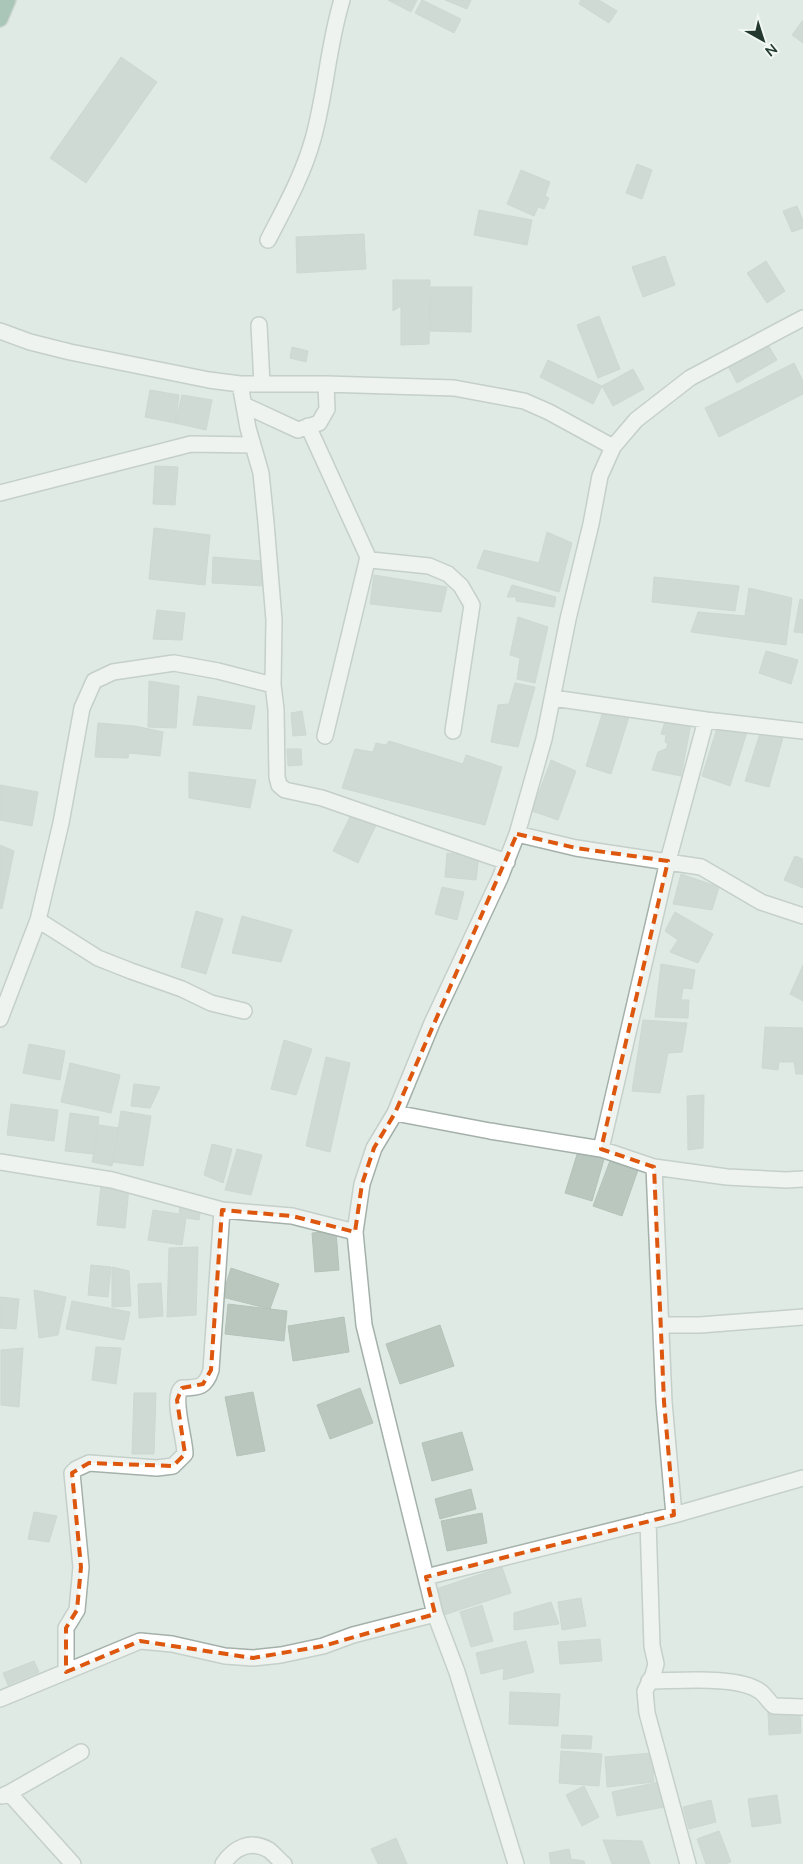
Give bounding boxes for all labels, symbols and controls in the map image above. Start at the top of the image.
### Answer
north arrow [738,15,788,65]
text: N [761,40,781,60]

